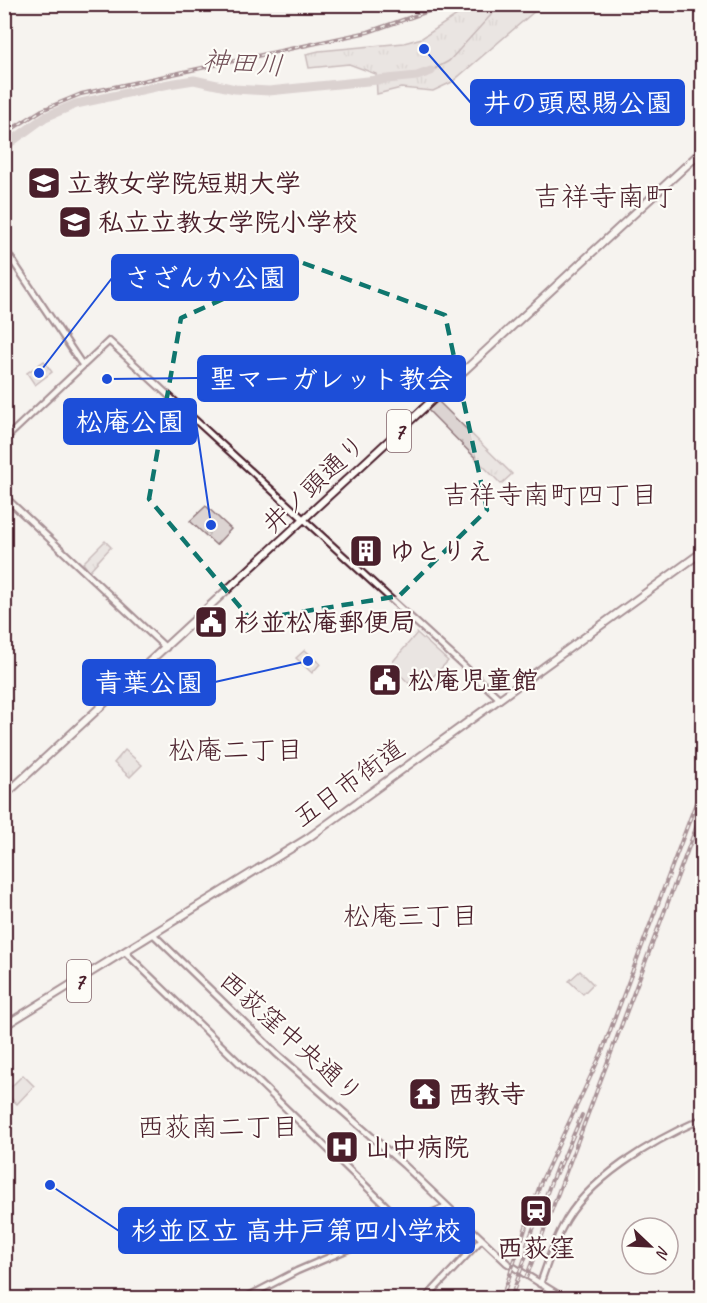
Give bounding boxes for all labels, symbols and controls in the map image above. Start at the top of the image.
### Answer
water label: 神田川 [201,43,285,83]
callout: 井の頭恩賜公園 [471,80,684,125]
text: 井の頭恩賜公園 [484,86,673,120]
school or university icon: 立教女学院短期大学 [26,165,62,201]
place label: 立教女学院短期大学 [67,167,301,200]
district label: 吉祥寺南町 [533,179,673,214]
school or university icon: 私立立教女学院小学校 [57,204,93,240]
place label: 私立立教女学院小学校 [98,206,358,239]
callout: さざんか公園 [112,255,298,300]
text: さざんか公園 [124,261,286,295]
callout: 聖マーガレット教会 [198,356,465,401]
text: 聖マーガレット教会 [209,362,453,396]
callout: 松庵公園 [64,399,196,444]
text: 松庵公園 [76,405,184,439]
road number: 7 [387,410,411,452]
street label: 井ノ頭通り [255,428,373,540]
district label: 吉祥寺南町四丁目 [442,478,658,512]
building icon: ゆとりえ [348,533,384,569]
place label: ゆとりえ [389,535,493,568]
public building icon: 杉並松庵郵便局 [193,604,229,640]
place label: 杉並松庵郵便局 [234,606,416,639]
callout: 青葉公園 [83,660,215,705]
public building icon: 松庵児童館 [367,662,403,698]
place label: 松庵児童館 [408,664,538,697]
text: 青葉公園 [95,666,203,700]
street label: 五日市街道 [287,731,411,835]
district label: 松庵二丁目 [169,733,304,767]
district label: 松庵三丁目 [344,899,479,933]
road number: 7 [67,960,91,1002]
street label: 西荻窪中央通り [212,964,370,1110]
temple icon: 西教寺 [407,1076,443,1112]
place label: 西教寺 [448,1078,526,1111]
district label: 西荻南二丁目 [137,1110,299,1144]
hospital icon: 山中病院 [324,1129,360,1165]
place label: 山中病院 [365,1131,469,1164]
station icon: 西荻窪 [518,1193,554,1229]
callout: 杉並区立 高井戸第四小学校 [119,1208,474,1253]
text: 杉並区立 高井戸第四小学校 [131,1214,461,1248]
north arrow [620,1216,680,1276]
place label: 西荻窪 [497,1232,575,1265]
text: N [651,1243,674,1263]

